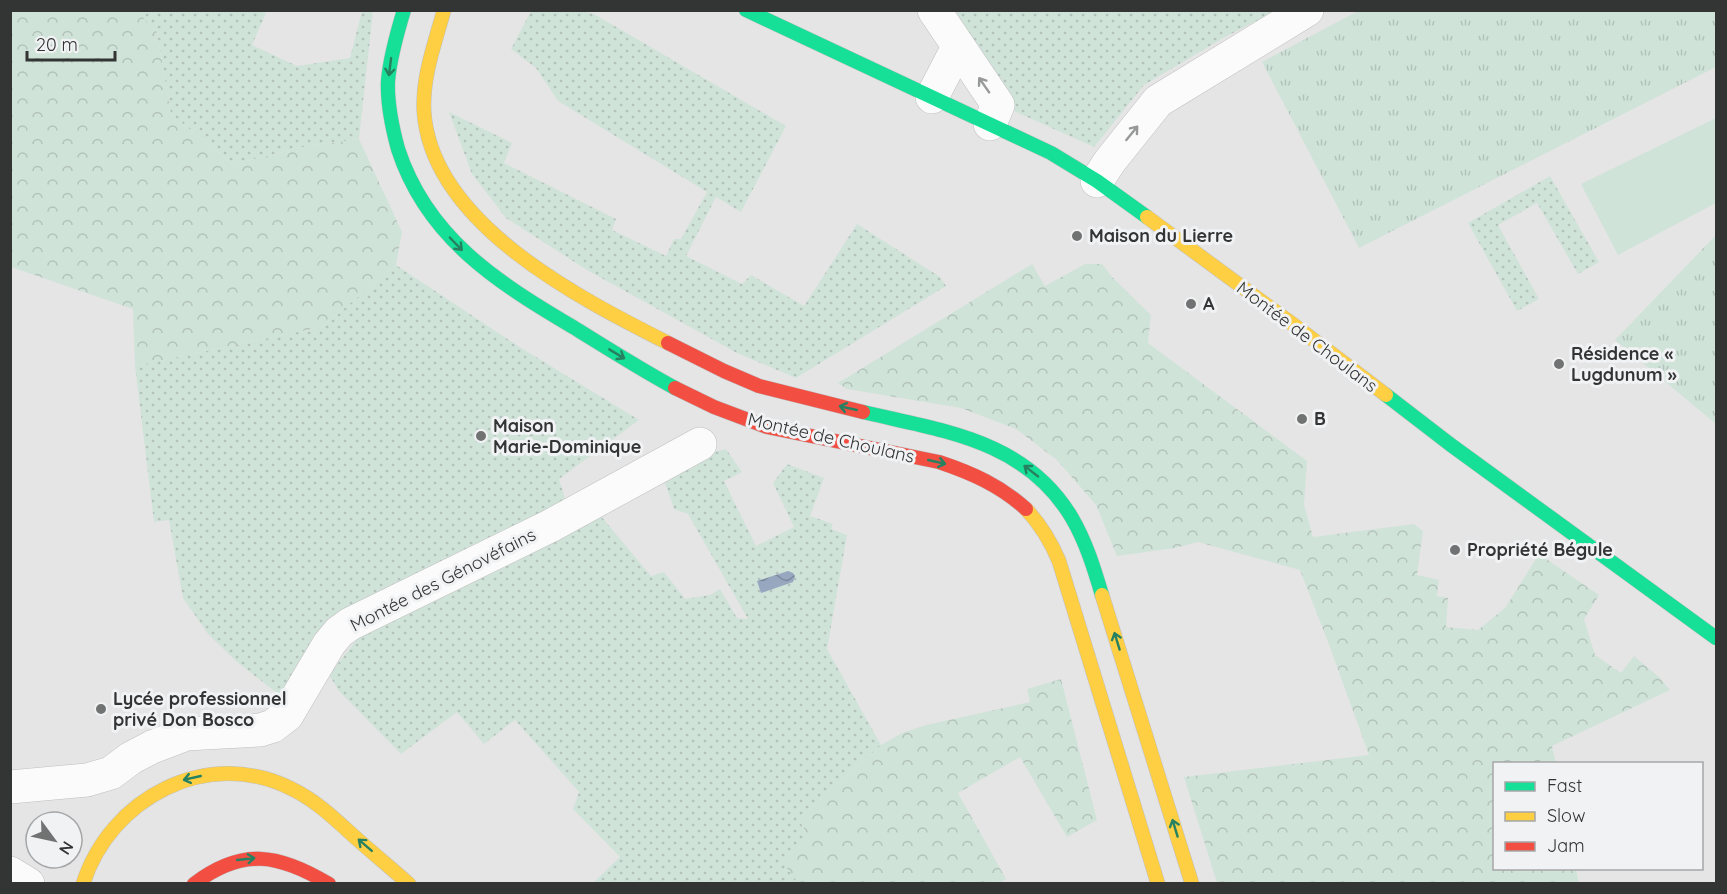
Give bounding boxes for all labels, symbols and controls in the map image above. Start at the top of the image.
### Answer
scale bar [27,24,116,62]
text: 20 m [36,33,78,56]
one-way arrow [384,57,395,77]
one-way arrow [978,77,990,93]
one-way arrow [1125,126,1138,142]
place label: Maison du Lierre [1089,224,1233,247]
marker: Maison du Lierre [1070,229,1084,243]
one-way arrow [449,236,463,251]
street label: Montée de Choulans [1232,276,1382,397]
place label: A [1203,292,1215,315]
marker: A [1184,297,1198,311]
place label: Résidence « Lugdunum » [1571,342,1677,386]
one-way arrow [608,348,625,360]
marker: Résidence « Lugdunum » [1552,357,1566,371]
one-way arrow [839,402,858,414]
street label: Montée de Choulans [746,407,917,468]
place label: B [1314,407,1326,430]
marker: B [1295,412,1309,426]
place label: Maison Marie-Dominique [493,414,641,458]
marker: Maison Marie-Dominique [474,429,488,443]
one-way arrow [927,457,947,468]
one-way arrow [1023,465,1039,477]
street label: Montée des Génovéfains [346,523,540,636]
place label: Propriété Bégule [1467,538,1613,561]
marker: Propriété Bégule [1448,543,1462,557]
one-way arrow [1111,632,1122,651]
place label: Lycée professionnel privé Don Bosco [113,687,287,731]
marker: Lycée professionnel privé Don Bosco [94,702,108,716]
legend [1493,762,1703,870]
one-way arrow [183,773,202,785]
text: Fast [1547,774,1582,797]
text: Slow [1547,804,1585,827]
north arrow [24,810,84,870]
one-way arrow [1168,819,1179,838]
text: Jam [1547,834,1585,857]
text: N [55,838,78,859]
one-way arrow [357,838,372,852]
one-way arrow [236,853,256,864]

